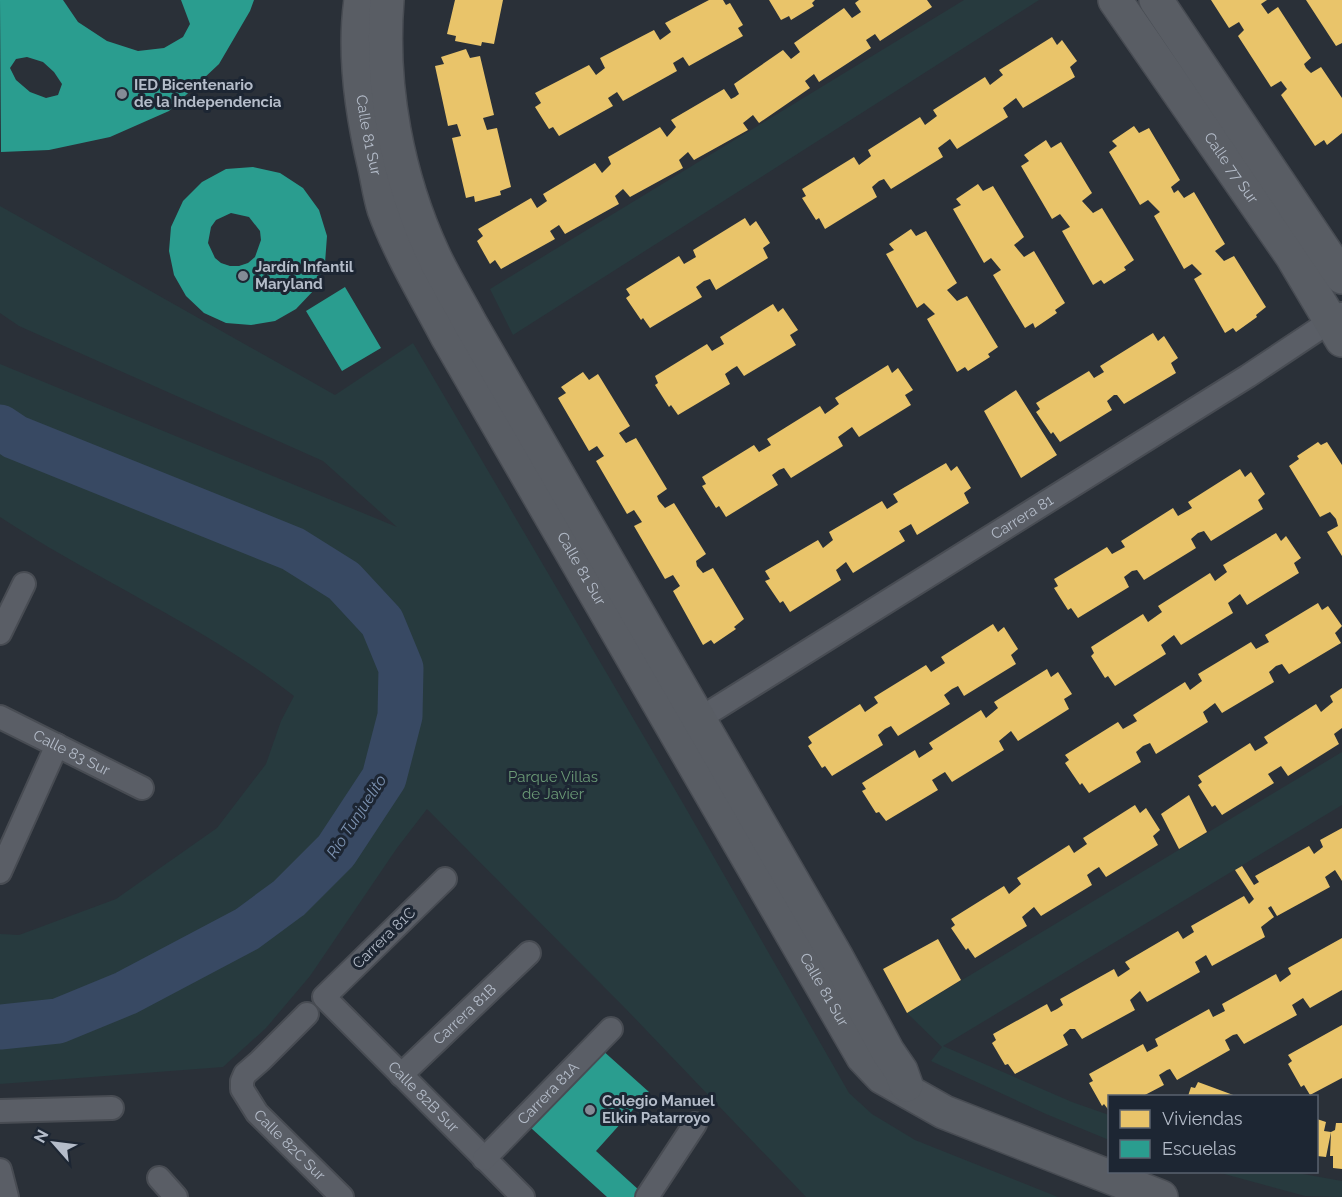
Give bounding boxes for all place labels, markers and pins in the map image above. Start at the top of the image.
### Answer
place label: IED Bicentenario de la Independencia [134,76,282,111]
marker: IED Bicentenario de la Independencia [115,87,129,101]
place label: Jardín Infantil Maryland [255,258,354,293]
marker: Jardín Infantil Maryland [236,269,250,283]
place label: Colegio Manuel Elkin Patarroyo [602,1092,715,1127]
marker: Colegio Manuel Elkin Patarroyo [583,1103,597,1117]

